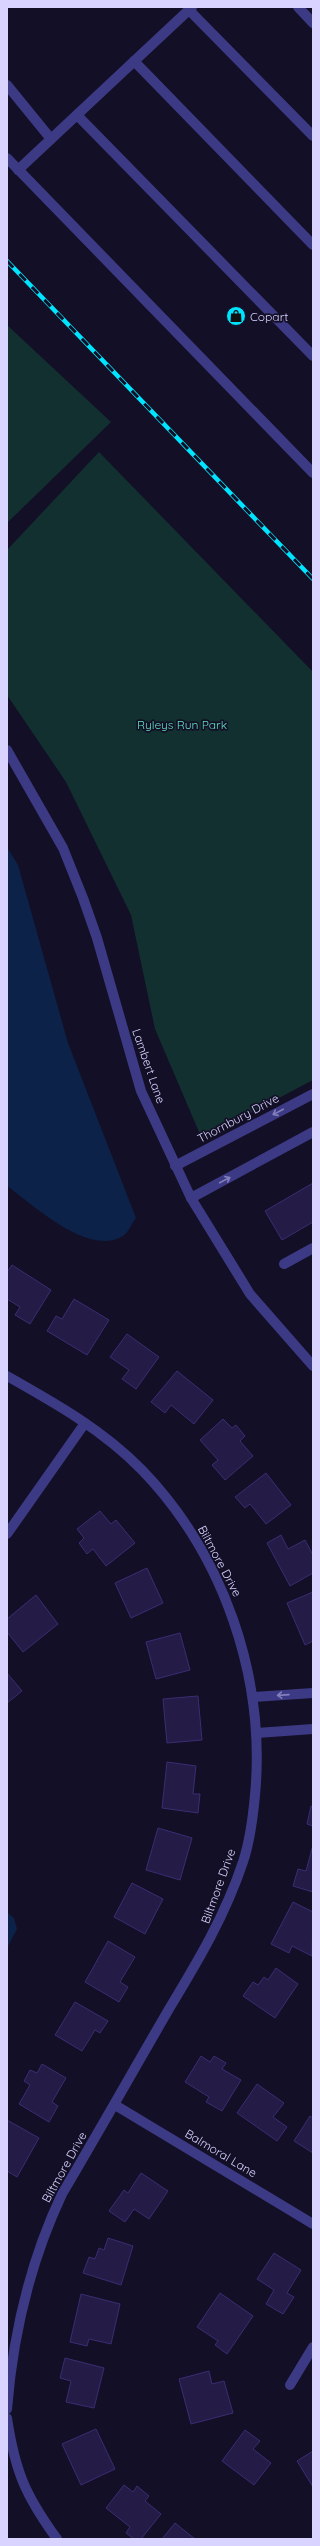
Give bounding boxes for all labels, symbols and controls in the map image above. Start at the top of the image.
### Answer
shop icon: Copart [225,305,247,327]
place label: Copart [250,309,288,324]
park label: Ryleys Run Park [137,717,227,732]
street label: Lambert Lane [129,1027,169,1106]
street label: Thornbury Drive [194,1090,282,1146]
one-way arrow [273,1109,285,1116]
one-way arrow [219,1175,231,1183]
street label: Biltmore Drive [195,1523,245,1599]
one-way arrow [277,1691,290,1698]
street label: Biltmore Drive [197,1846,239,1926]
street label: Balmoral Lane [182,2126,260,2180]
street label: Biltmore Drive [38,2129,90,2205]

